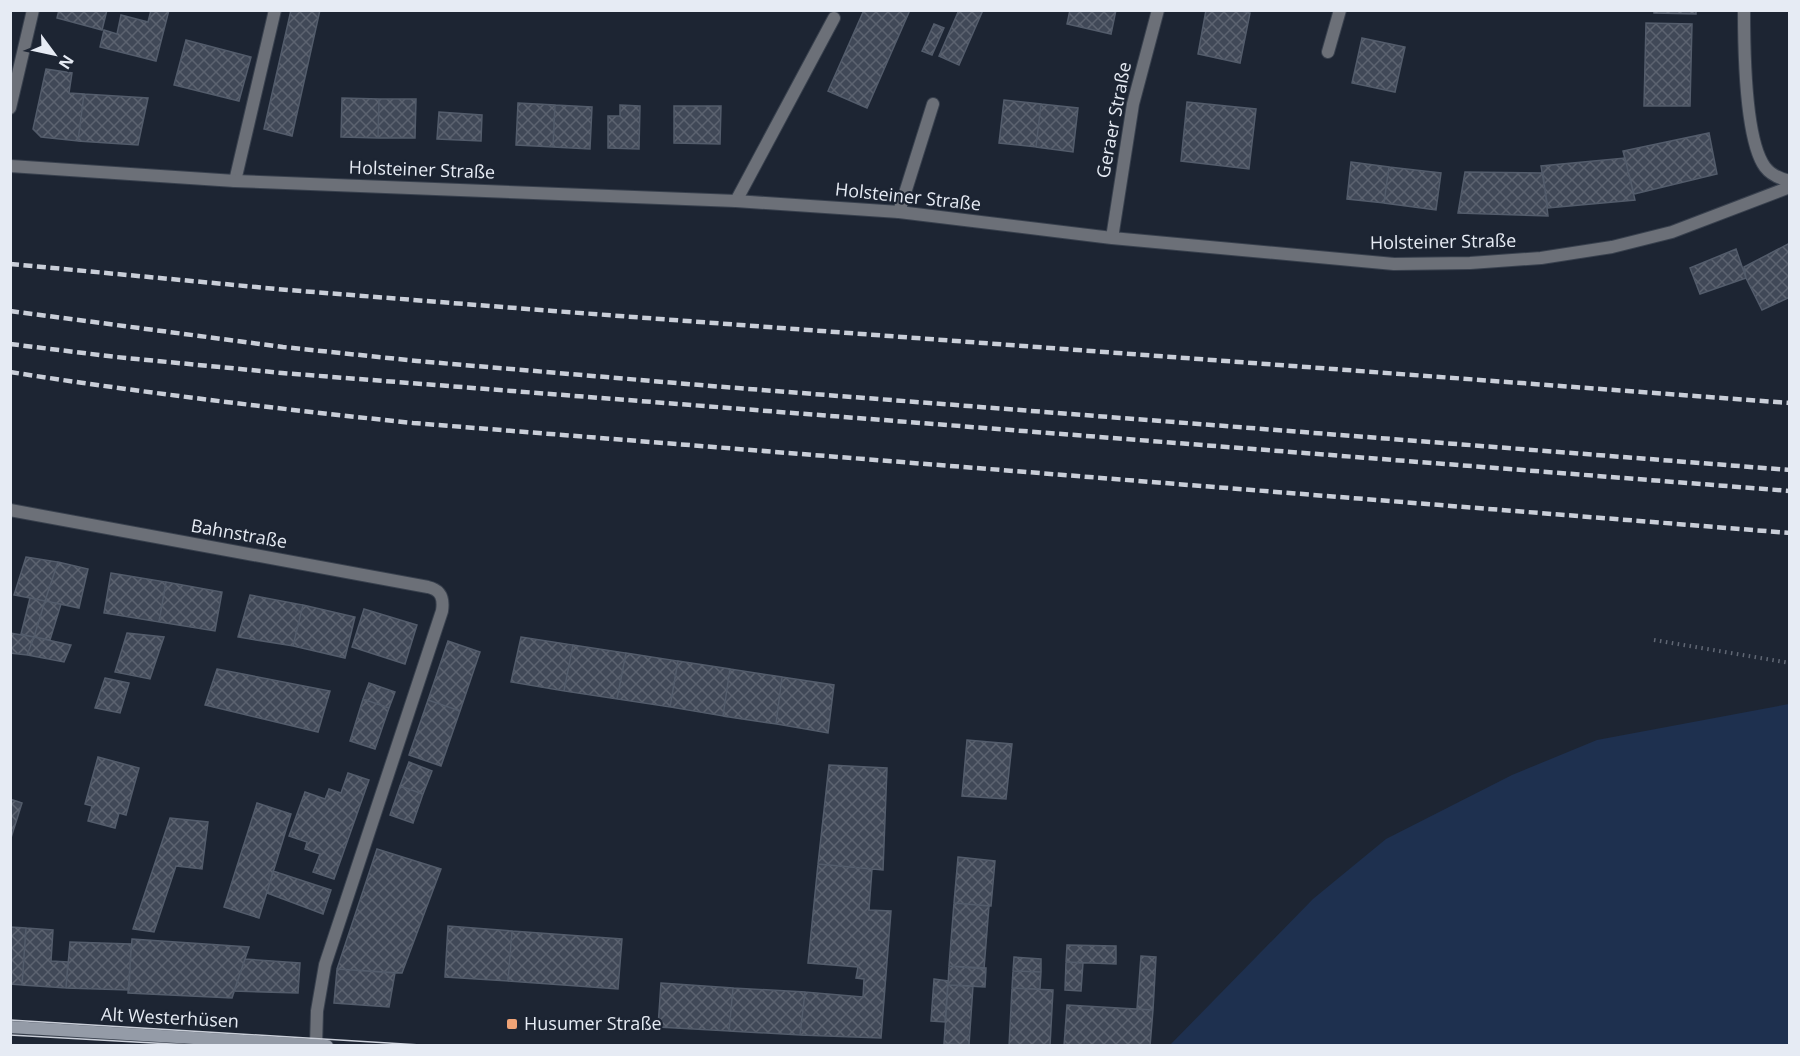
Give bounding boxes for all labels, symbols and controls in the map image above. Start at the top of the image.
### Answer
north arrow [24,24,84,84]
text: N [54,51,79,74]
street label: Geraer Straße [1090,60,1136,180]
street label: Holsteiner Straße [348,154,496,184]
street label: Holsteiner Straße [834,176,982,216]
street label: Holsteiner Straße [1370,228,1516,254]
street label: Bahnstraße [189,513,289,553]
street label: Alt Westerhüsen [101,1001,240,1033]
place label: Husumer Straße [524,1011,662,1035]
marker: Husumer Straße [505,1017,519,1031]

